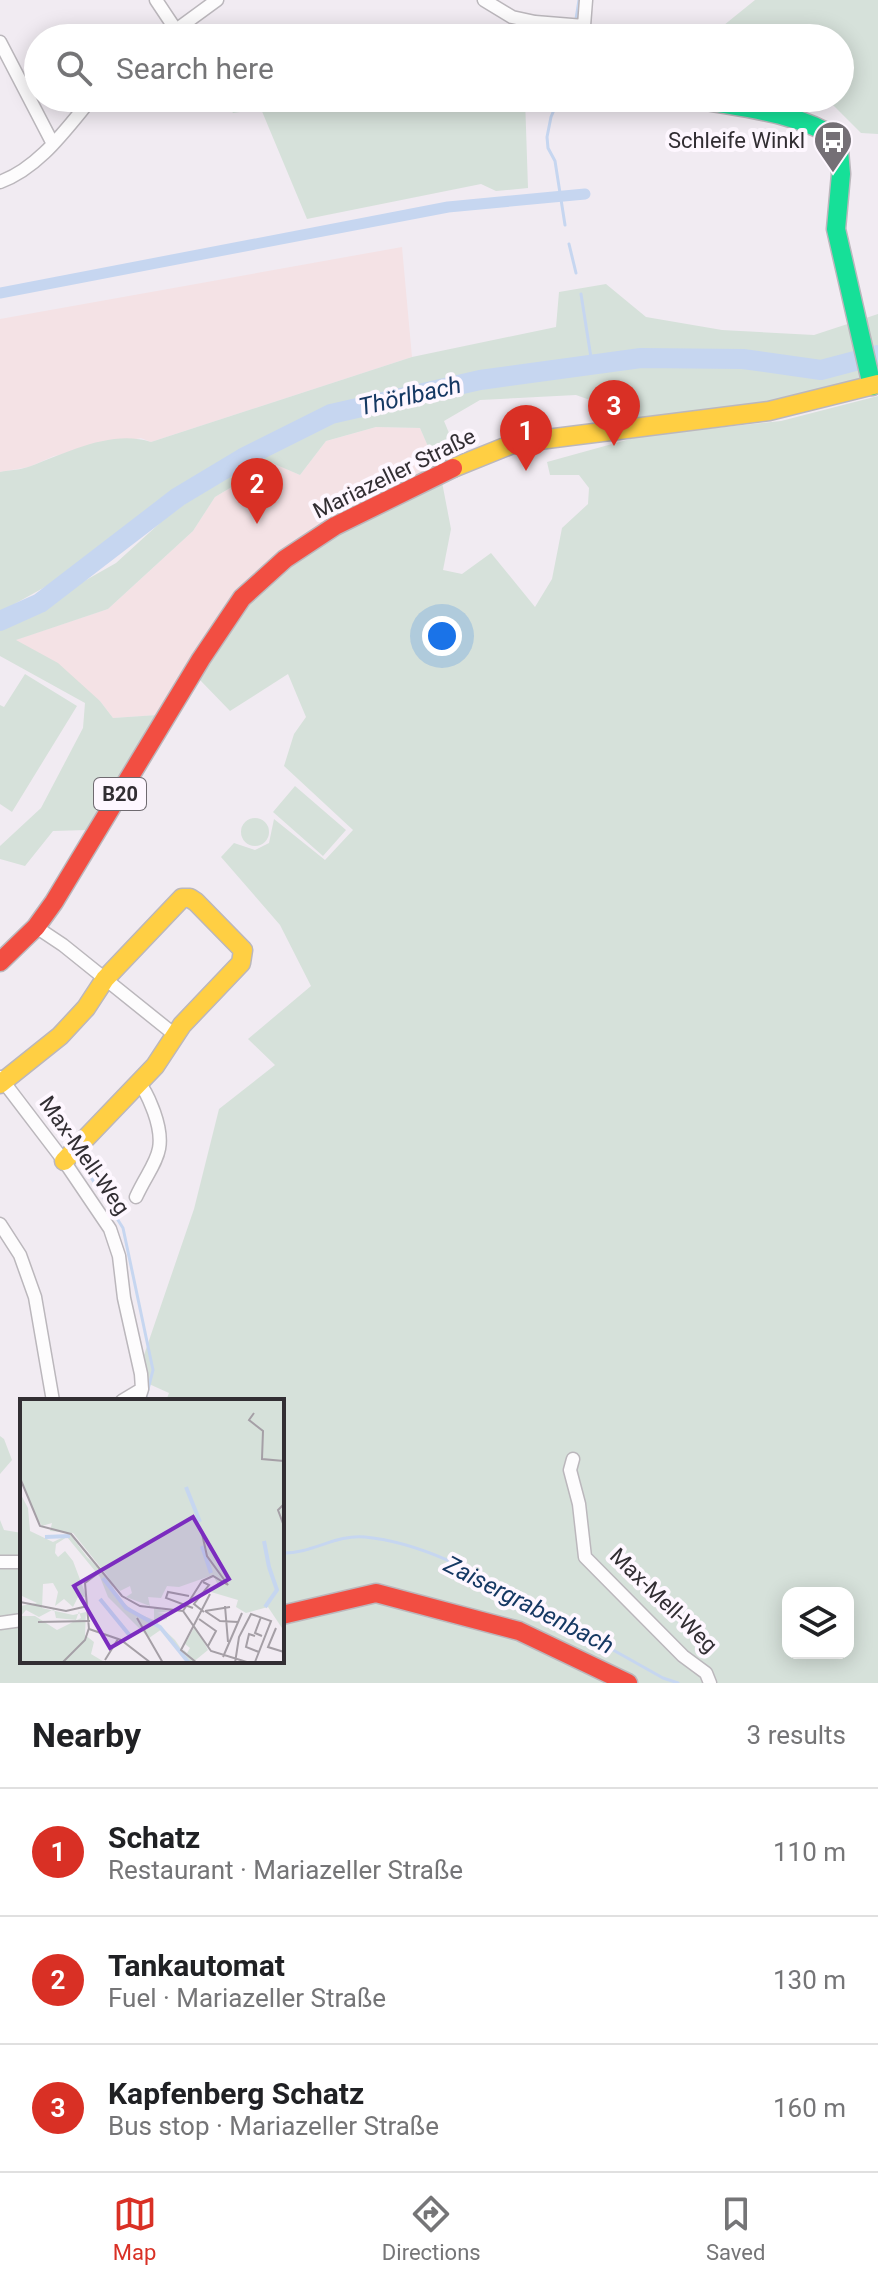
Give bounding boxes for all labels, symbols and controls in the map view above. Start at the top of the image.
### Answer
search box [24,24,854,112]
icon: search [52,46,96,90]
text: Search here [116,51,274,86]
bus stop icon: Schleife Winkl [812,119,854,174]
place label: Schleife Winkl [668,128,805,153]
water label: Thörlbach [356,371,464,421]
pin: 3 [588,380,640,446]
pin: 1 [500,405,552,471]
street label: Mariazeller Straße [309,423,480,524]
pin: 2 [231,458,283,524]
your location [422,616,462,656]
road number: B20 [94,778,146,810]
street label: Max-Mell-Weg [34,1091,135,1219]
inset map [20,1399,284,1663]
street label: Max-Mell-Weg [605,1543,722,1658]
water label: Zaisergrabenbach [439,1550,618,1660]
map controls [782,1587,854,1659]
button: layers [782,1587,854,1659]
text: Nearby [32,1715,141,1755]
text: 3 results [747,1720,846,1750]
text: Schatz [108,1820,200,1855]
text: 1 [51,1837,65,1867]
text: 110 m [773,1837,846,1867]
text: Restaurant · Mariazeller Straße [108,1855,463,1885]
text: Tankautomat [108,1948,285,1983]
text: 2 [51,1965,65,1995]
text: 130 m [773,1965,846,1995]
text: Fuel · Mariazeller Straße [108,1983,386,2013]
text: Kapfenberg Schatz [108,2076,364,2111]
text: 3 [51,2093,65,2123]
text: 160 m [773,2093,846,2123]
text: Bus stop · Mariazeller Straße [108,2111,439,2141]
tab: Map [113,2192,157,2265]
tab: Directions [382,2192,481,2265]
tab: Saved [706,2192,765,2265]

